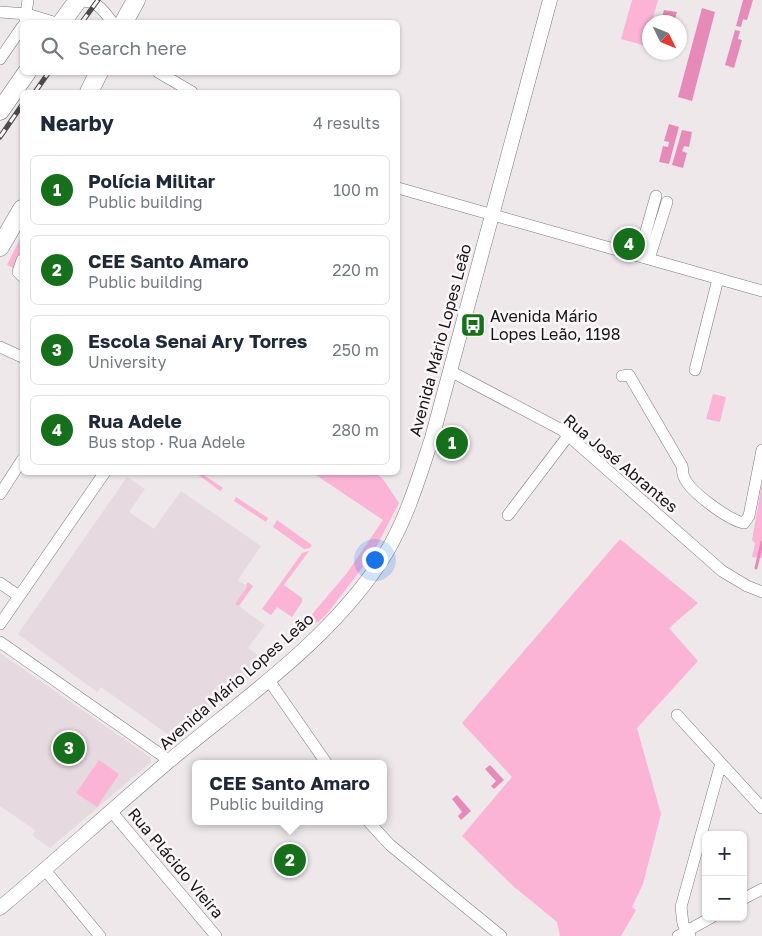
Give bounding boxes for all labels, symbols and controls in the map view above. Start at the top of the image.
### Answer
north arrow [642,15,687,60]
search box [20,20,400,75]
icon: search [38,34,66,62]
text: Search here [78,36,187,59]
text: Nearby [40,110,114,136]
text: 4 results [313,113,380,133]
text: Polícia Militar [88,169,215,192]
text: 1 [53,180,61,200]
text: 100 m [333,180,379,200]
text: Public building [88,192,203,212]
pin: 4 [613,225,645,263]
street label: Avenida Mário Lopes Leão [405,241,475,439]
text: CEE Santo Amaro [88,249,249,272]
text: 2 [52,260,62,280]
text: 220 m [332,260,379,280]
text: Public building [88,272,203,292]
place label: Avenida Mário Lopes Leão, 1198 [490,306,620,344]
bus stop icon: Avenida Mário Lopes Leão, 1198 [460,312,486,338]
text: Escola Senai Ary Torres [88,329,308,352]
text: 3 [52,340,62,360]
text: 250 m [332,340,379,360]
text: University [88,352,166,372]
text: Rua Adele [88,409,182,432]
street label: Rua José Abrantes [560,409,682,517]
text: 4 [52,420,62,440]
text: 280 m [332,420,379,440]
pin: 1 [436,424,468,462]
text: Bus stop · Rua Adele [88,432,245,452]
your location [362,547,388,573]
street label: Avenida Mário Lopes Leão [154,608,318,754]
pin: 3 [53,729,85,767]
popup [192,760,387,825]
text: CEE Santo Amaro [209,771,370,794]
text: Public building [209,794,324,814]
street label: Rua Plácido Vieira [124,804,228,922]
map controls [702,831,747,921]
button: + [702,831,747,876]
pin: 2 [274,841,306,879]
button: − [702,876,747,921]

